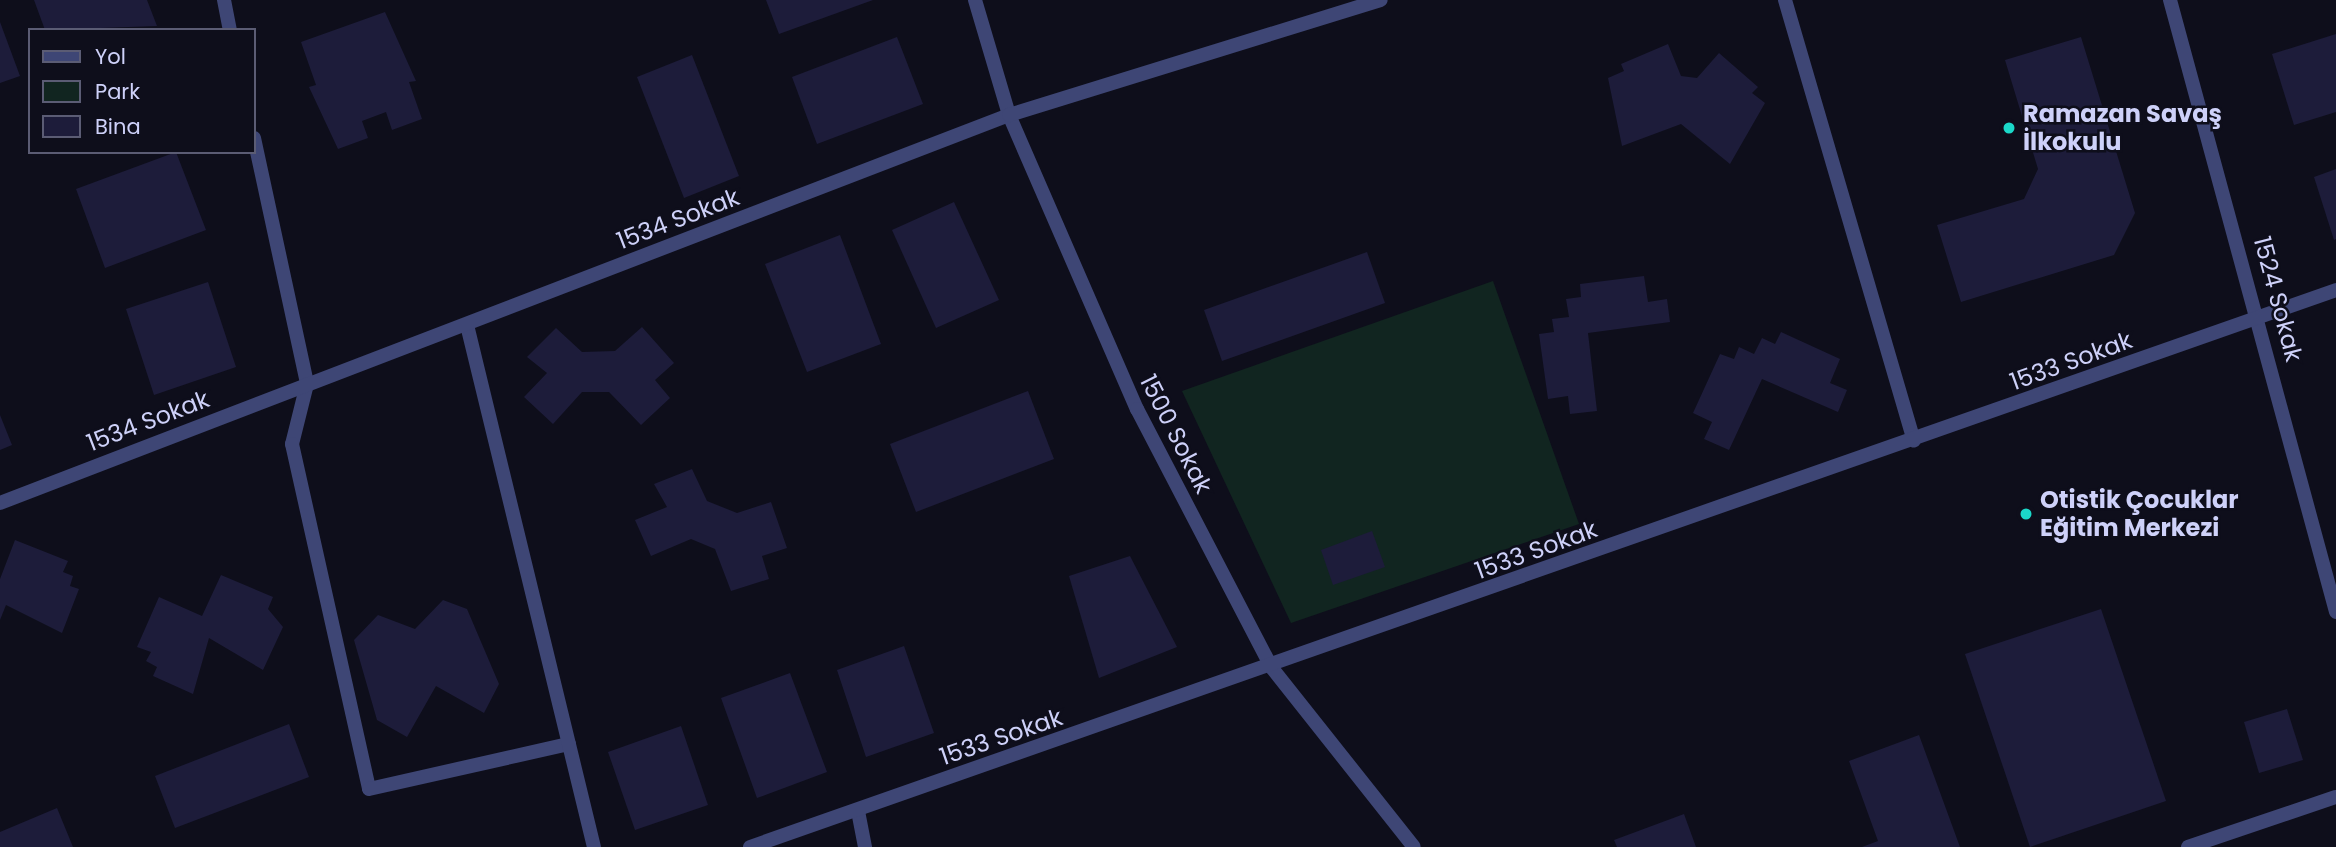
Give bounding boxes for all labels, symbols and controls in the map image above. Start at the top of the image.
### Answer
legend [28,28,256,154]
text: Yol [95,42,126,71]
text: Park [95,77,140,106]
place label: Ramazan Savaş İlkokulu [2023,100,2222,156]
text: Bina [95,112,141,141]
marker: Ramazan Savaş İlkokulu [2001,120,2017,136]
street label: 1534 Sokak [613,182,743,256]
street label: 1524 Sokak [2247,233,2309,365]
street label: 1533 Sokak [2006,326,2136,396]
street label: 1500 Sokak [1134,370,1218,498]
street label: 1534 Sokak [83,384,213,458]
place label: Otistik Çocuklar Eğitim Merkezi [2040,486,2239,542]
marker: Otistik Çocuklar Eğitim Merkezi [2018,506,2034,522]
street label: 1533 Sokak [1471,515,1601,585]
street label: 1533 Sokak [936,703,1066,771]

